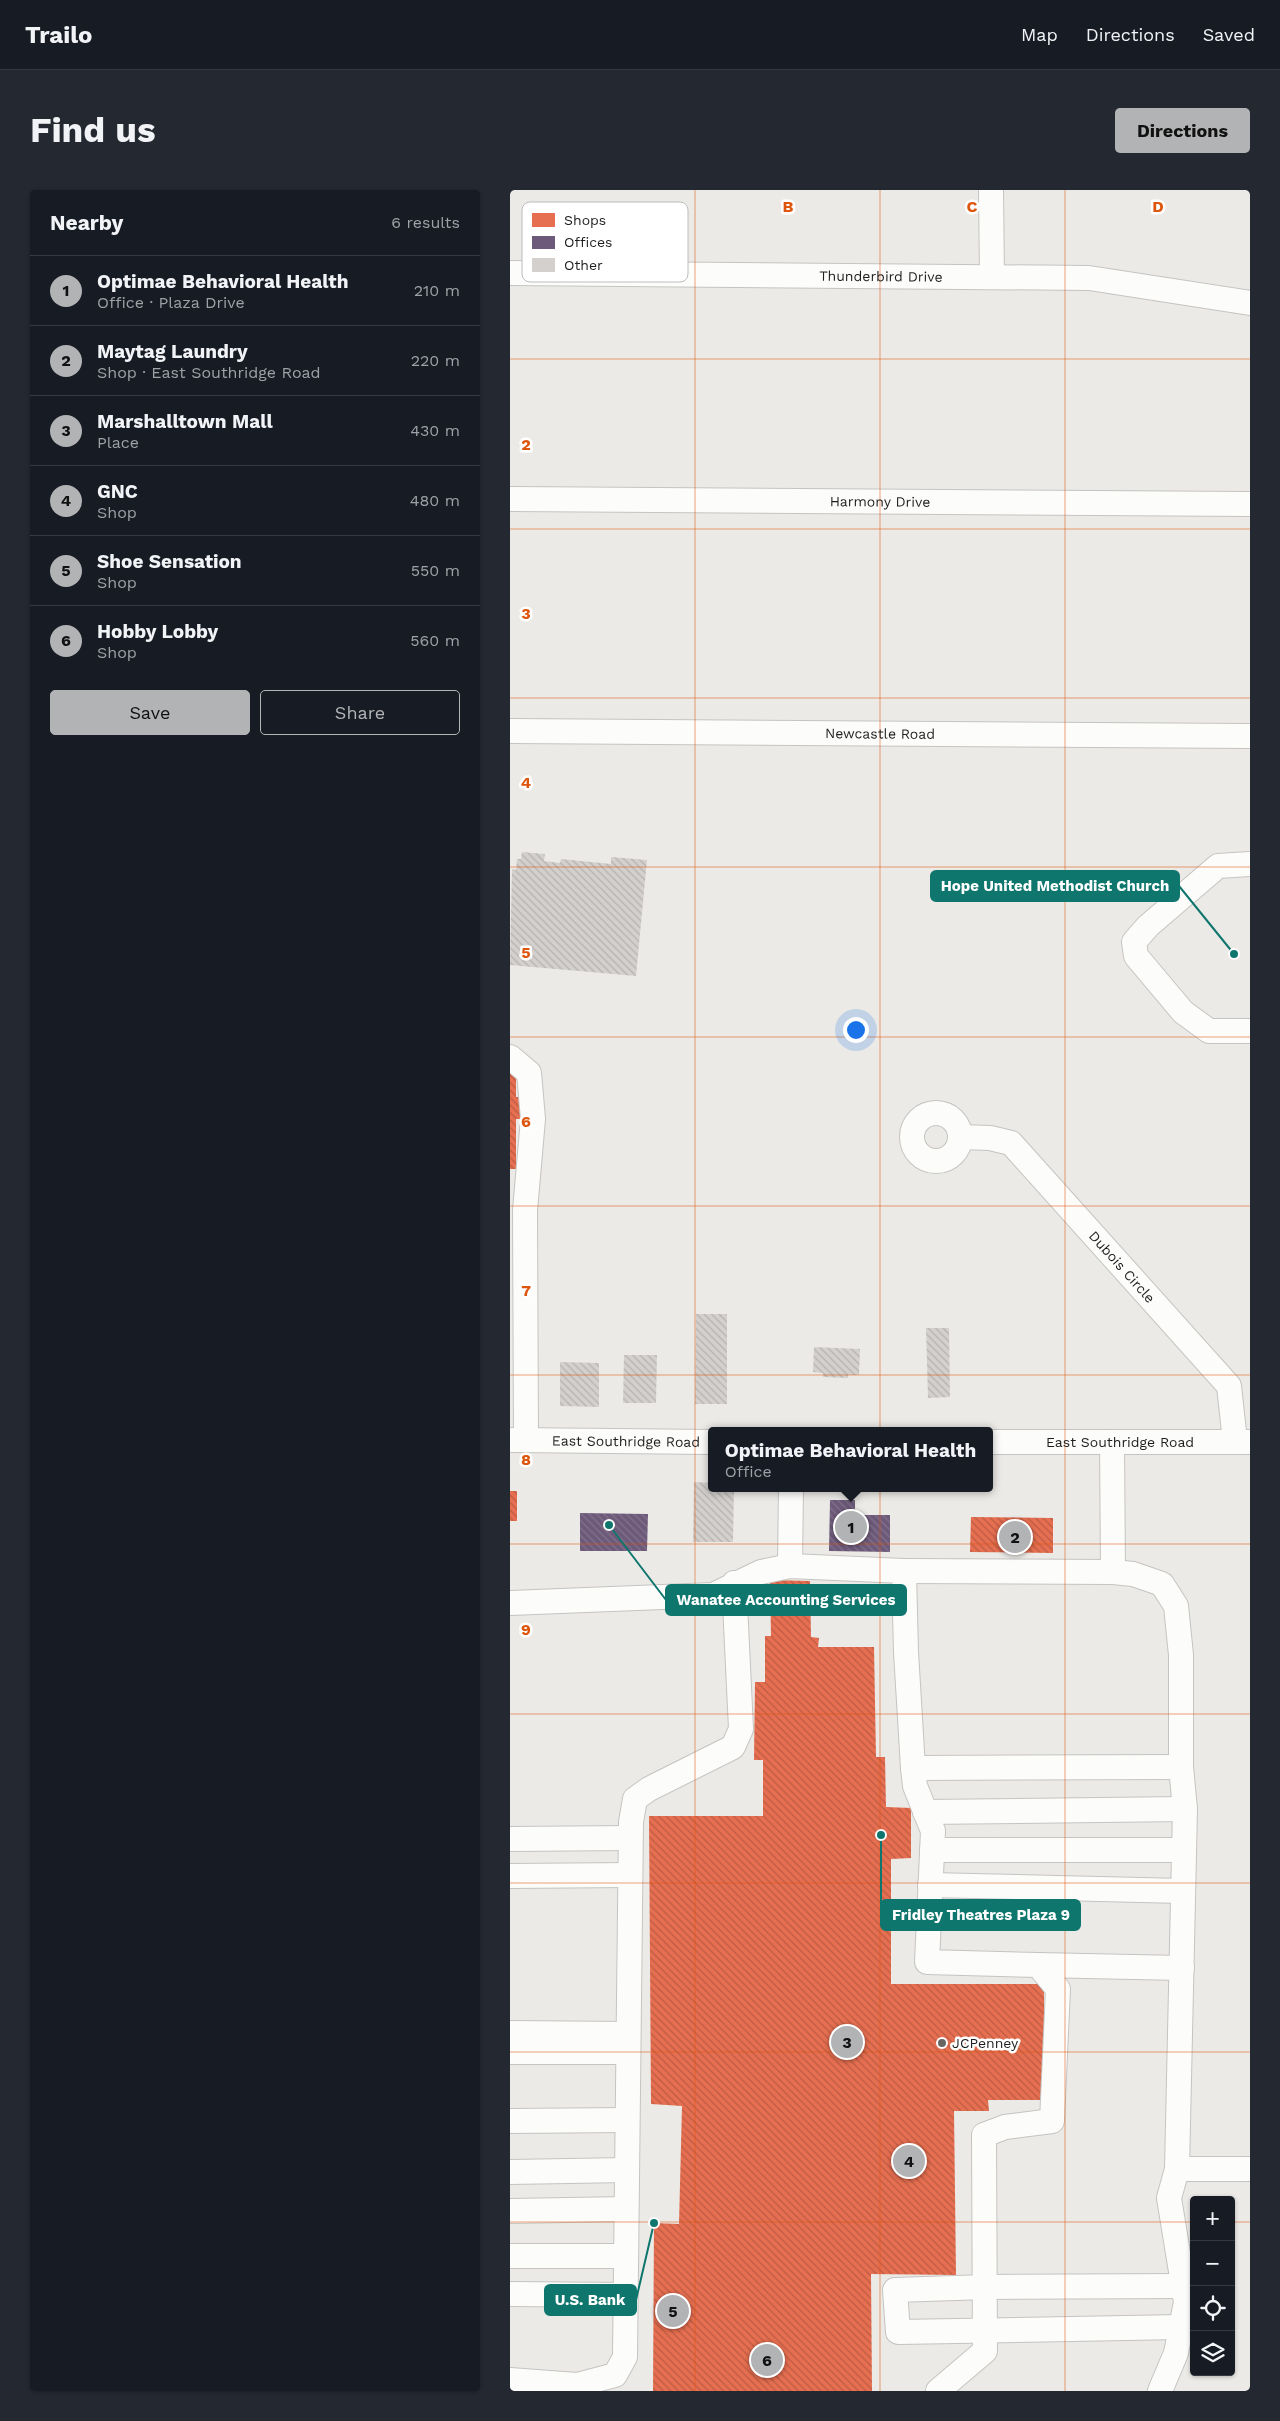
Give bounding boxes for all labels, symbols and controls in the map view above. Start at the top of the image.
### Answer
text: Trailo [25,21,92,49]
text: Map [1021,24,1058,45]
text: Directions [1086,24,1175,45]
text: Saved [1203,24,1255,45]
button: Directions [1115,108,1250,153]
text: Find us [30,109,156,151]
text: B [783,197,794,216]
text: C [967,197,978,216]
text: D [1152,197,1164,216]
legend [522,202,688,282]
text: Nearby [50,210,123,235]
text: Shops [564,212,606,228]
text: 6 results [391,213,460,232]
text: Offices [564,234,613,250]
text: Other [564,257,603,273]
street label: Thunderbird Drive [819,268,943,285]
text: Optimae Behavioral Health [97,270,349,293]
text: 1 [63,281,69,300]
text: 210 m [414,281,460,300]
text: Office · Plaza Drive [97,293,245,312]
text: Maytag Laundry [97,340,248,363]
text: 2 [61,351,71,370]
text: 220 m [411,351,460,370]
text: Shop · East Southridge Road [97,363,321,382]
text: Marshalltown Mall [97,410,273,433]
text: 3 [61,421,71,440]
text: 430 m [410,421,460,440]
text: Place [97,433,139,452]
text: 2 [521,435,531,454]
text: GNC [97,480,138,503]
text: 4 [61,491,71,510]
text: 480 m [410,491,460,510]
street label: Harmony Drive [830,493,930,510]
text: Shop [97,503,137,522]
text: Shoe Sensation [97,550,242,573]
text: 5 [61,561,71,580]
text: 550 m [411,561,460,580]
text: Shop [97,573,137,592]
text: 3 [521,604,531,623]
text: Hobby Lobby [97,620,218,643]
text: 6 [61,631,71,650]
text: 560 m [410,631,460,650]
text: Shop [97,643,137,662]
button: Save [50,690,250,735]
button: Share [260,690,460,735]
street label: Newcastle Road [825,725,935,742]
text: 4 [521,773,531,792]
callout: Hope United Methodist Church [931,871,1179,901]
text: Hope United Methodist Church [941,877,1169,895]
text: 5 [521,943,531,962]
your location [843,1017,869,1043]
text: 6 [521,1112,531,1131]
street label: Dubois Circle [1086,1228,1158,1306]
text: 7 [521,1281,531,1300]
popup [708,1427,993,1492]
street label: East Southridge Road [552,1432,700,1450]
street label: East Southridge Road [1046,1434,1194,1450]
text: Optimae Behavioral Health [725,1439,976,1462]
text: 8 [521,1450,531,1469]
text: Office [725,1462,772,1481]
pin: 1 [835,1508,867,1546]
pin: 2 [999,1518,1031,1556]
callout: Wanatee Accounting Services [666,1585,906,1615]
text: Wanatee Accounting Services [677,1591,895,1609]
text: 9 [521,1620,531,1639]
callout: Fridley Theatres Plaza 9 [881,1900,1080,1930]
text: Fridley Theatres Plaza 9 [892,1906,1070,1924]
pin: 3 [831,2023,863,2061]
place label: JCPenney [952,2035,1019,2051]
marker: JCPenney [936,2037,948,2049]
pin: 4 [893,2142,925,2180]
map controls [1190,2196,1235,2376]
button: + [1190,2196,1235,2241]
button: − [1190,2241,1235,2286]
callout: U.S. Bank [545,2285,636,2315]
button: locate [1190,2286,1235,2331]
text: U.S. Bank [555,2291,626,2309]
pin: 5 [657,2292,689,2330]
button: layers [1190,2331,1235,2376]
pin: 6 [751,2341,783,2379]

